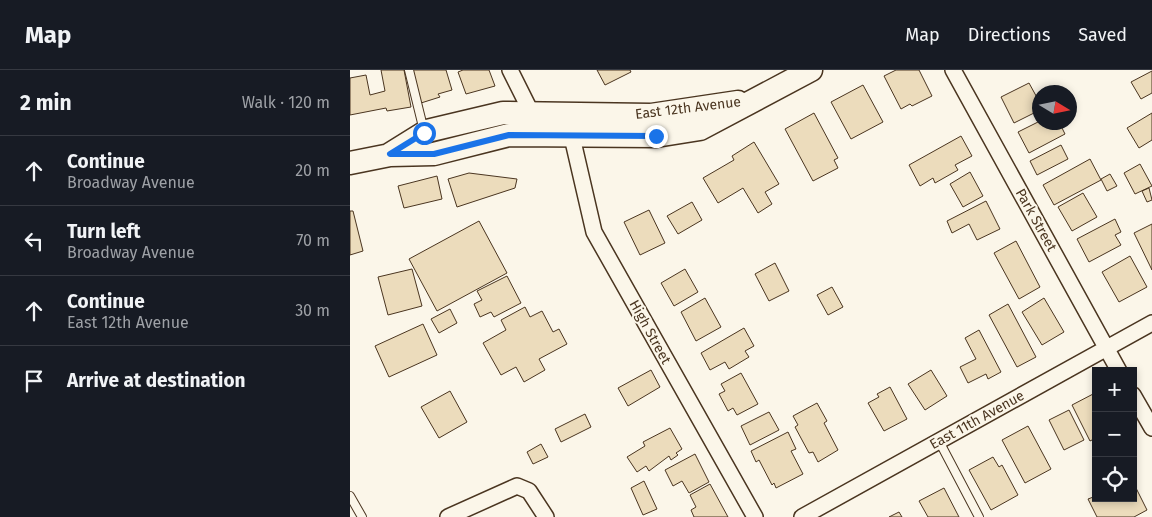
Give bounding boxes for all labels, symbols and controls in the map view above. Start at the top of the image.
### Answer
text: Map [25,21,71,49]
text: Map [905,24,940,46]
text: Directions [968,24,1050,46]
text: Saved [1078,24,1127,46]
north arrow [1032,85,1077,130]
text: 2 min [20,90,72,116]
text: Walk · 120 m [242,93,330,112]
street label: East 12th Avenue [634,93,742,123]
route start [413,122,436,145]
route end [645,125,668,148]
text: Continue [67,150,145,173]
icon: ahead [20,157,48,185]
text: 20 m [295,161,330,180]
text: Broadway Avenue [67,173,195,192]
street label: Park Street [1012,186,1061,255]
text: Turn left [67,220,141,243]
icon: left [20,227,48,255]
text: 70 m [296,231,330,250]
text: Broadway Avenue [67,243,195,262]
text: Continue [67,290,145,313]
icon: ahead [20,297,48,325]
street label: High Street [625,297,675,368]
text: 30 m [295,301,330,320]
text: East 12th Avenue [67,313,189,332]
icon: arrive [20,367,48,395]
map controls [1092,367,1137,502]
button: + [1092,367,1137,412]
text: Arrive at destination [67,369,246,392]
street label: East 11th Avenue [927,387,1027,453]
button: − [1092,412,1137,457]
button: locate [1092,457,1137,502]

